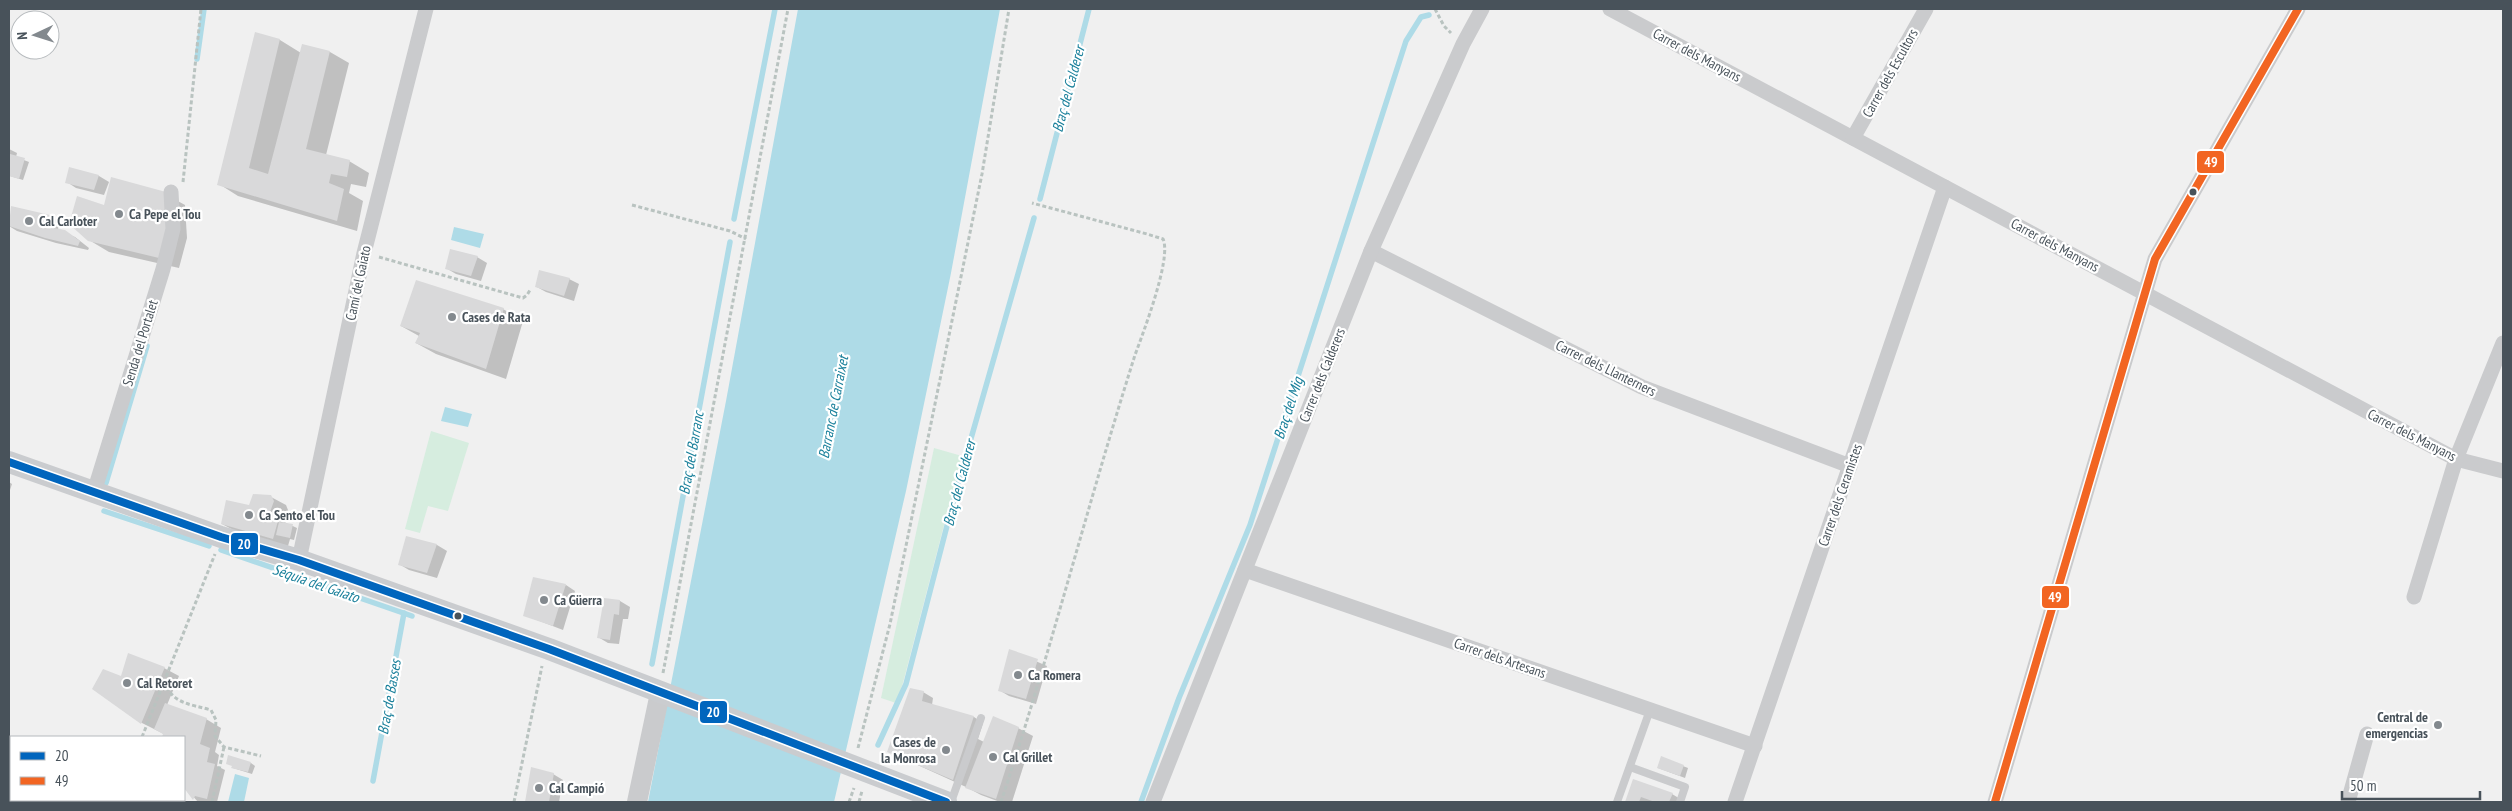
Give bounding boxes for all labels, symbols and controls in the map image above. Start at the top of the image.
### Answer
north arrow [10,10,60,60]
street label: Carrer dels Manyans [1650,24,1744,86]
street label: Carrer dels Escultors [1858,25,1922,120]
text: N [13,32,31,40]
water label: Braç del Calderer [1047,42,1089,134]
line badge: 49 [2196,150,2225,174]
text: 49 [2204,153,2218,171]
unlabelled marker [2188,187,2198,197]
place label: Ca Pepe el Tou [129,205,201,223]
marker: Ca Pepe el Tou [113,208,125,220]
place label: Cal Carloter [39,212,98,230]
street label: Carrer dels Manyans [2008,214,2102,276]
marker: Cal Carloter [23,215,35,227]
street label: Camí del Gaiato [341,244,375,322]
street label: Senda del Portalet [118,298,162,388]
place label: Cases de Rata [462,308,531,326]
marker: Cases de Rata [446,311,458,323]
street label: Carrer dels Calderers [1295,325,1349,425]
street label: Carrer dels Llanterners [1553,336,1659,400]
water label: Barranc de Carraixet [814,352,853,460]
water label: Braç del Mig [1269,373,1307,441]
street label: Carrer dels Manyans [2365,405,2460,465]
water label: Braç del Barranc [674,408,708,496]
water label: Braç del Calderer [938,436,980,528]
street label: Carrer dels Ceramistes [1814,441,1866,549]
place label: Ca Sento el Tou [259,506,335,524]
marker: Ca Sento el Tou [243,509,255,521]
line badge: 20 [230,532,259,556]
text: 20 [237,535,251,553]
water label: Séquia del Gaiato [270,559,363,607]
line badge: 49 [2041,585,2070,609]
text: 49 [2048,588,2062,606]
place label: Ca Güerra [554,591,602,609]
marker: Ca Güerra [538,594,550,606]
unlabelled marker [453,611,463,621]
street label: Carrer dels Artesans [1452,634,1549,682]
water label: Braç de Basses [373,656,405,736]
place label: Ca Romera [1028,666,1081,684]
marker: Ca Romera [1012,669,1024,681]
place label: Cal Retoret [137,674,192,692]
marker: Cal Retoret [121,677,133,689]
line badge: 20 [699,700,728,724]
text: 20 [706,703,720,721]
place label: Central de emergencias [2365,708,2428,742]
marker: Central de emergencias [2432,719,2444,731]
place label: Cases de la Monrosa [881,733,936,767]
legend [10,736,185,801]
marker: Cases de la Monrosa [940,744,952,756]
text: 20 [55,746,69,765]
place label: Cal Grillet [1003,748,1052,766]
marker: Cal Grillet [987,751,999,763]
scale bar [2342,768,2480,800]
text: 49 [55,771,69,790]
text: 50 m [2350,776,2376,795]
place label: Cal Campió [549,779,604,797]
marker: Cal Campió [533,782,545,794]

